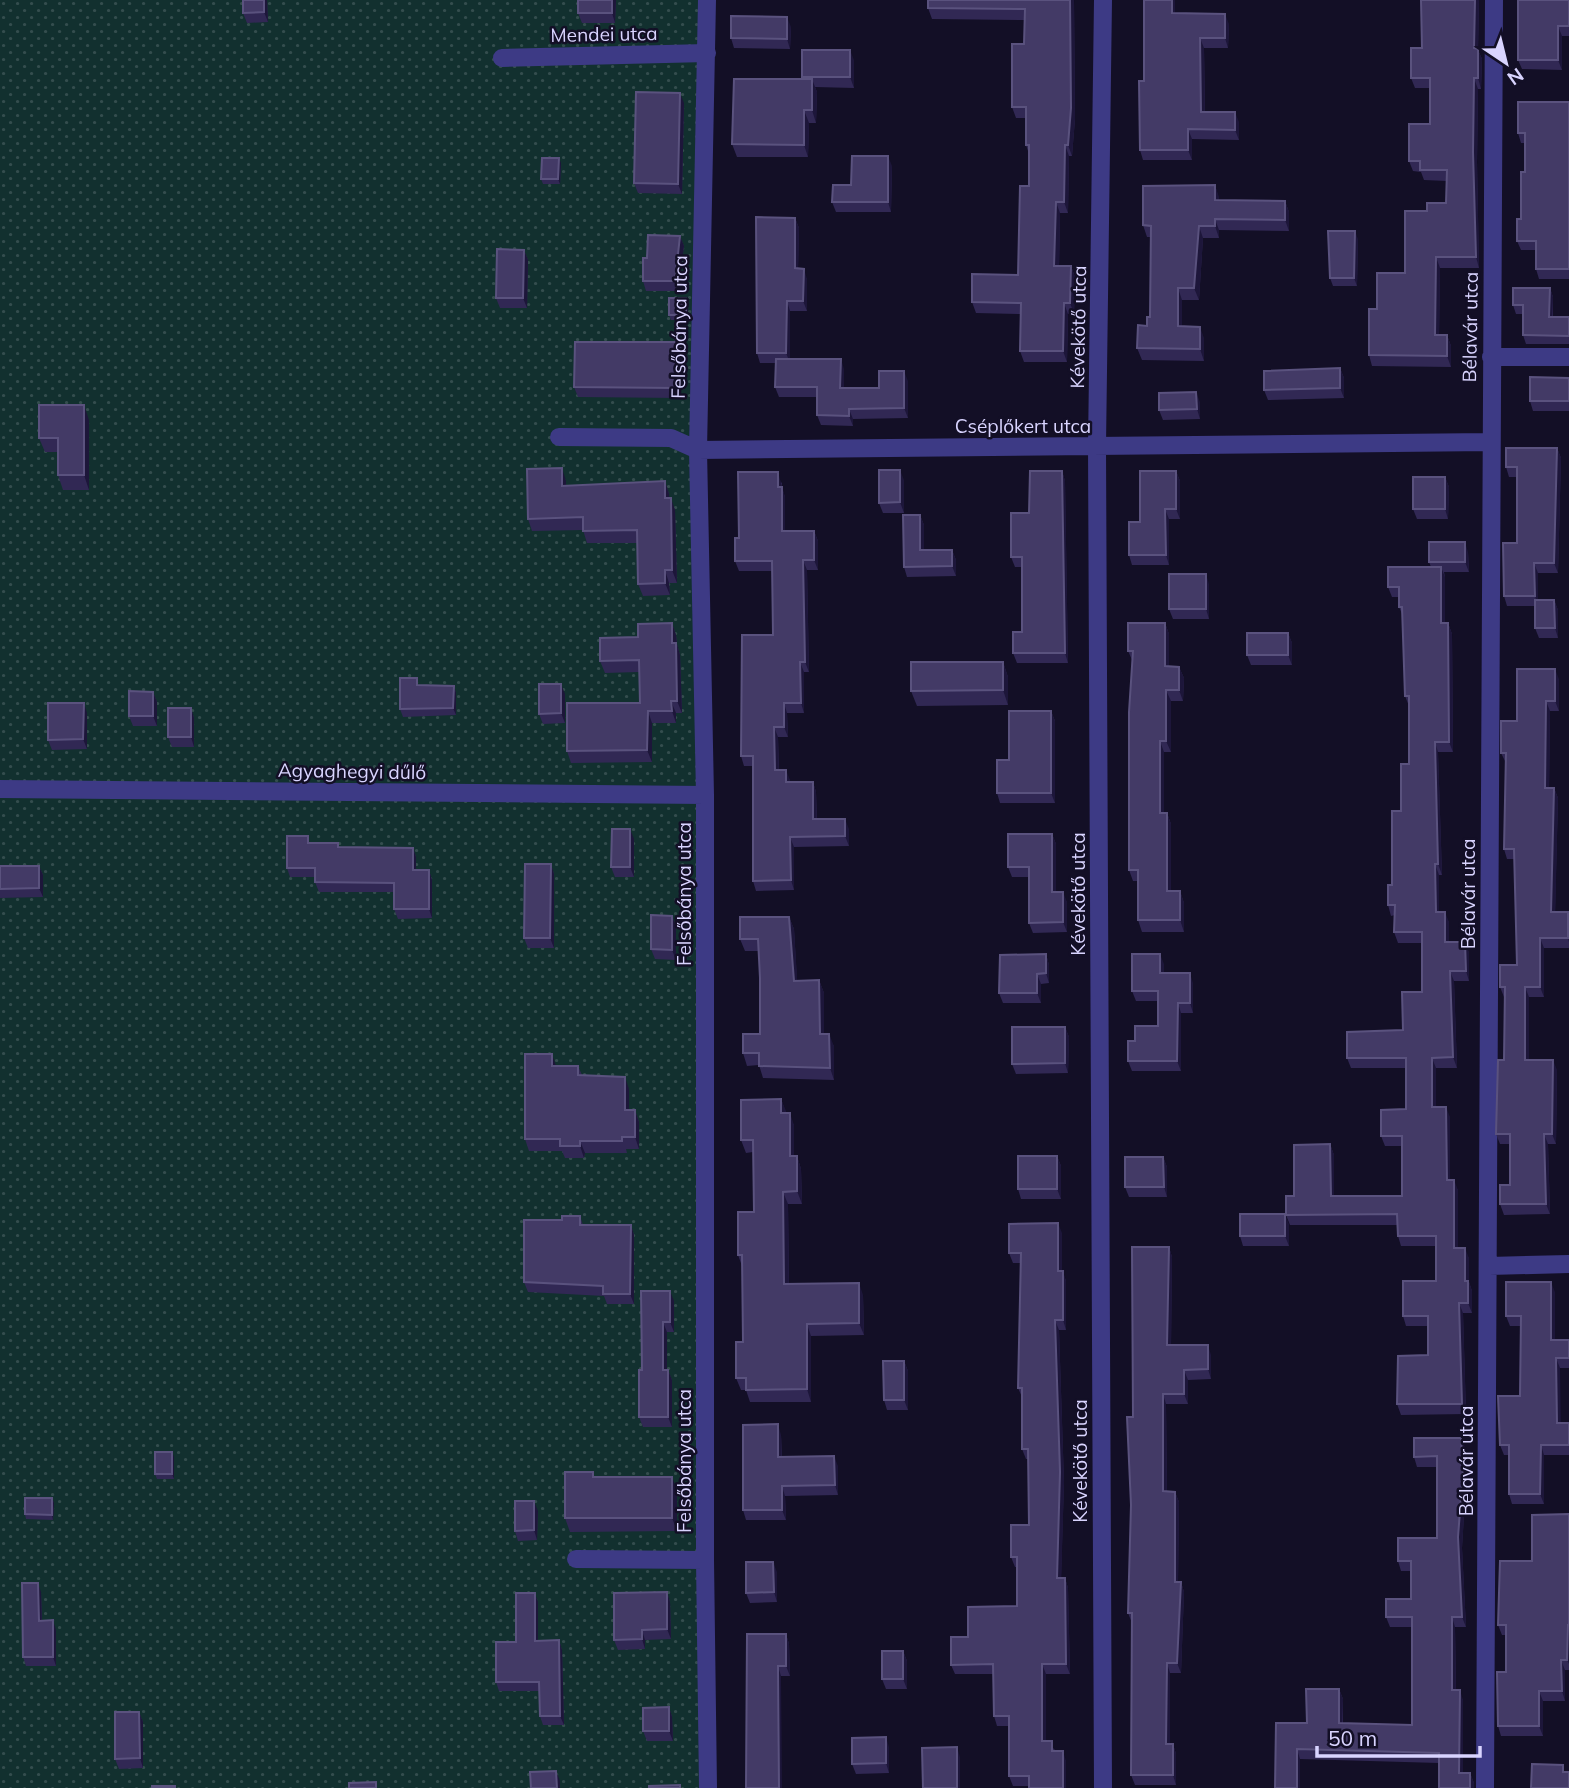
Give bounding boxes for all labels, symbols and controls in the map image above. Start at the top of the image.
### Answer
street label: Mendei utca [550,21,658,47]
north arrow [1471,28,1541,98]
text: N [1503,63,1529,91]
street label: Felsőbánya utca [666,255,692,399]
street label: Kévekötő utca [1065,265,1091,389]
street label: Bélavár utca [1457,271,1483,383]
street label: Cséplőkert utca [955,414,1091,438]
street label: Agyaghegyi dűlő [278,758,426,784]
street label: Felsőbánya utca [672,822,696,966]
street label: Kévekötő utca [1066,832,1090,956]
street label: Bélavár utca [1456,839,1480,949]
street label: Felsőbánya utca [672,1389,696,1533]
street label: Kévekötő utca [1068,1399,1092,1523]
street label: Bélavár utca [1454,1406,1478,1516]
scale bar [1317,1714,1480,1758]
text: 50 m [1328,1725,1377,1751]

